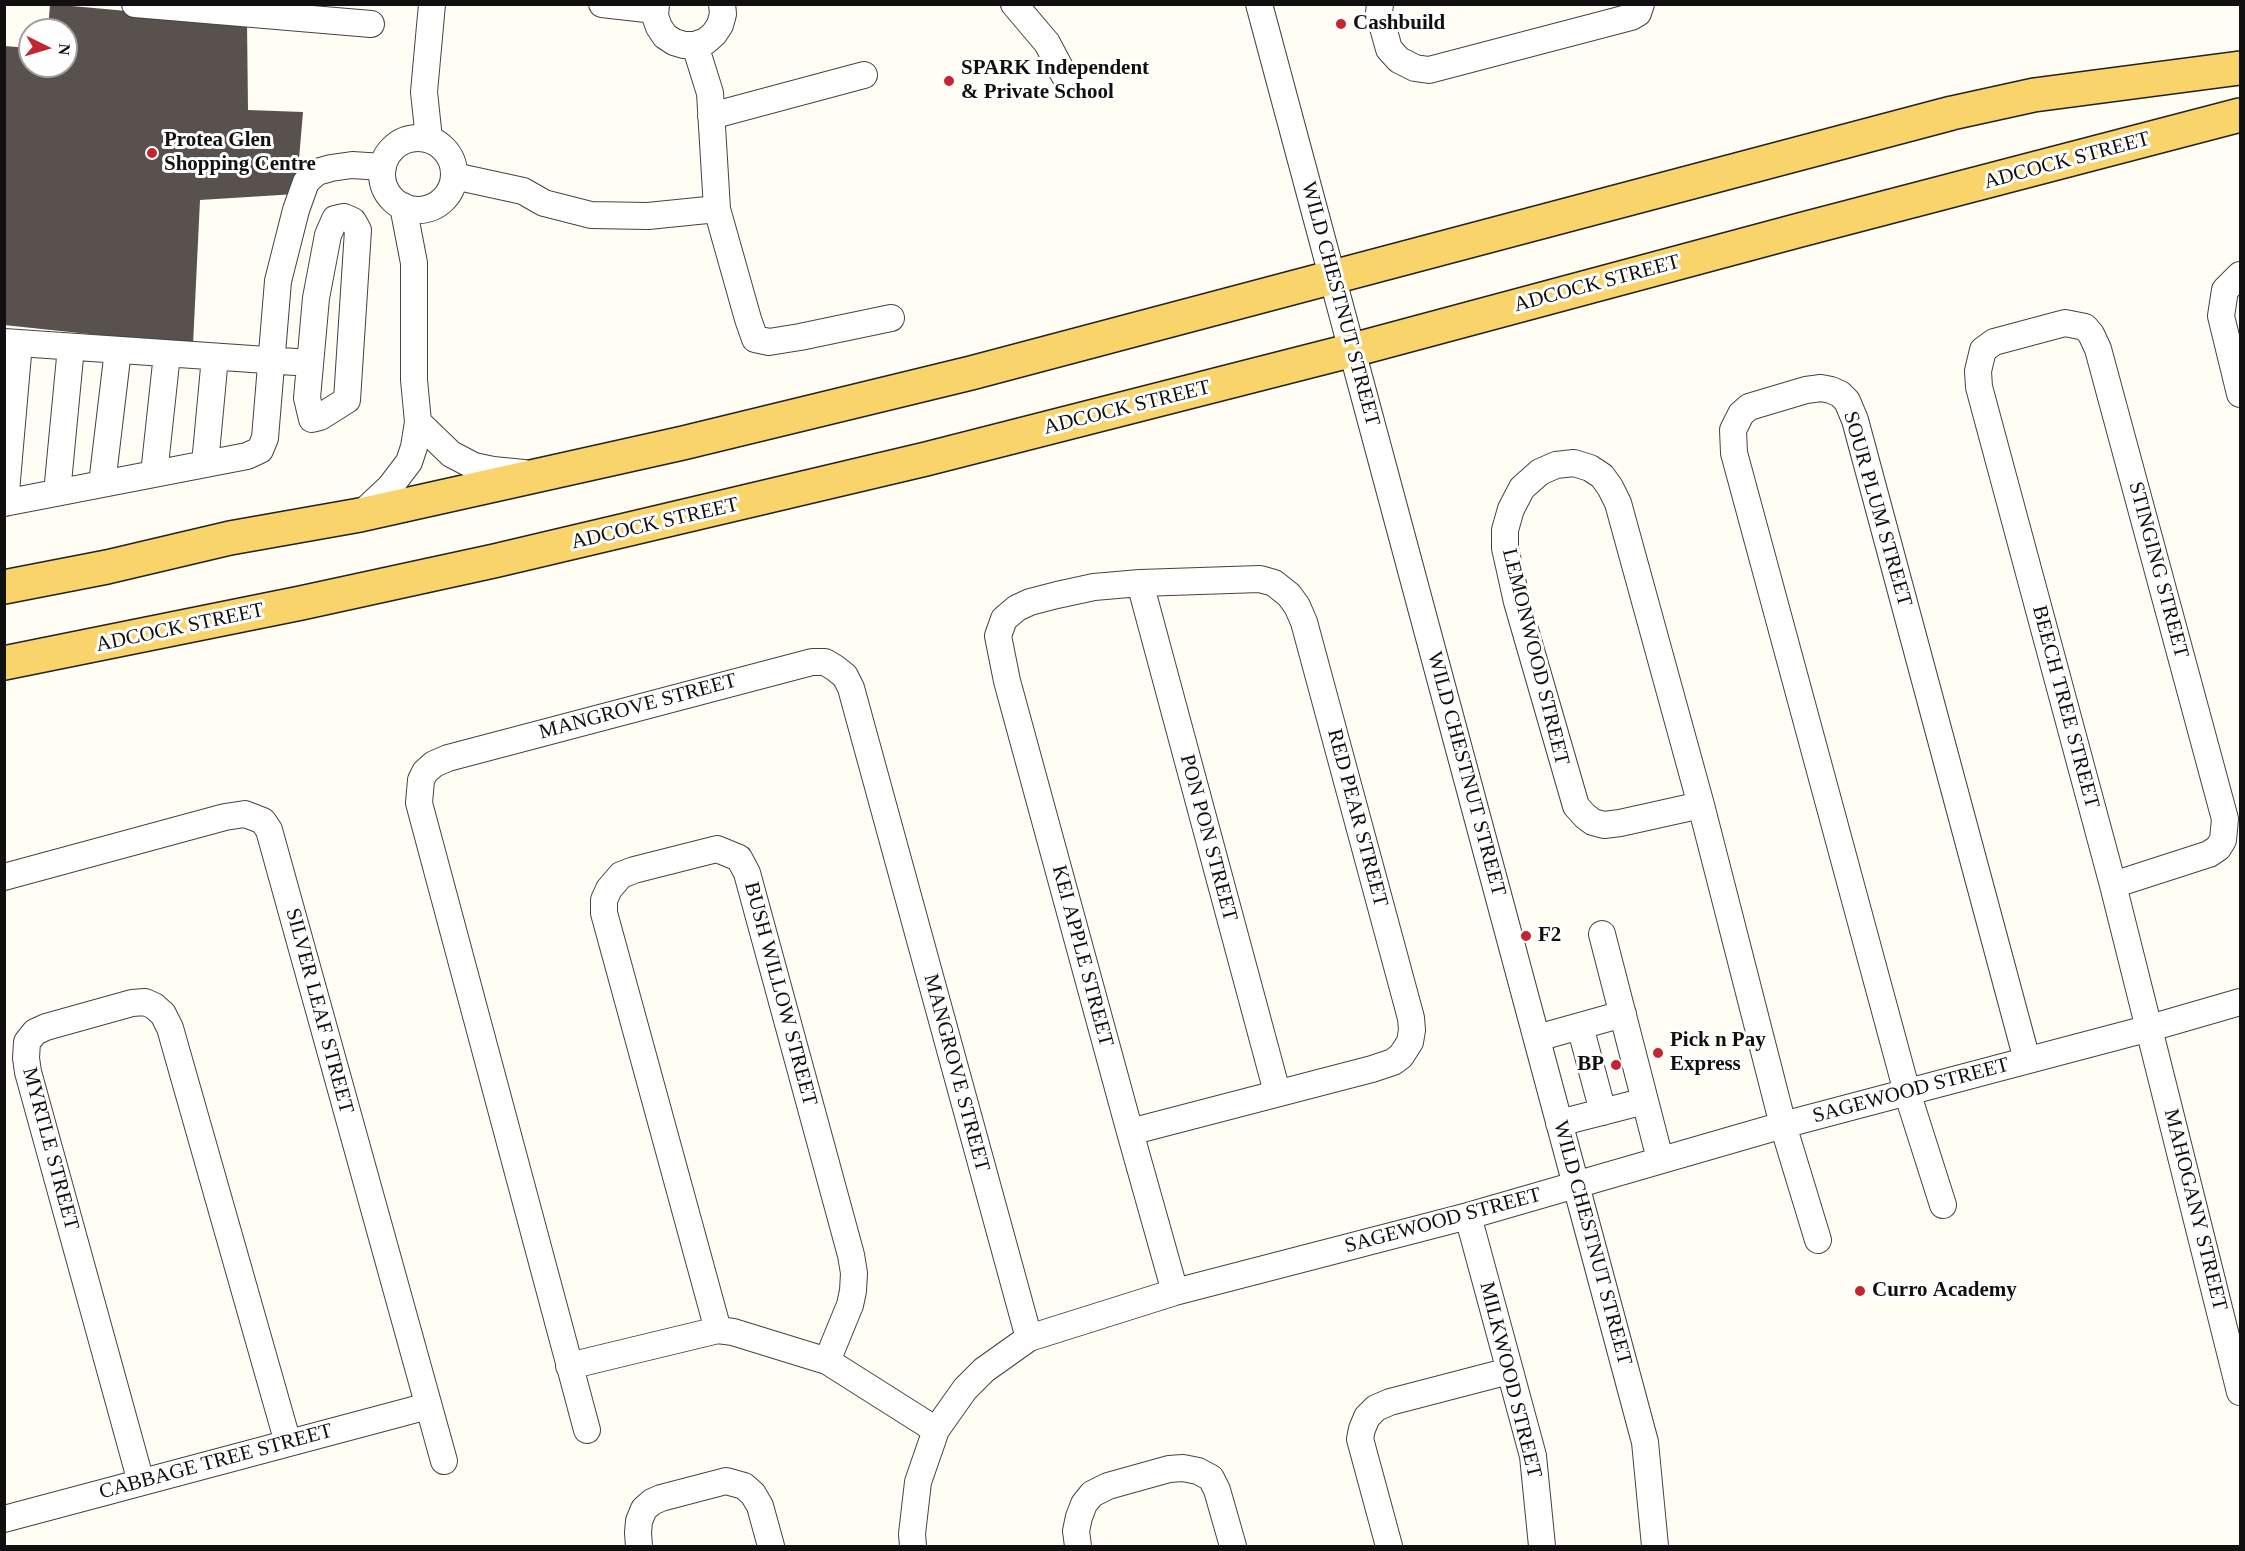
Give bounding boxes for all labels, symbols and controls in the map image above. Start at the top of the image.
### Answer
place label: Cashbuild [1353,11,1445,37]
marker: Cashbuild [1334,17,1348,31]
north arrow [18,18,78,78]
text: N [55,43,73,56]
place label: SPARK Independent & Private School [961,56,1149,106]
marker: SPARK Independent & Private School [942,74,956,88]
street label: ADCOCK STREET [1981,127,2153,195]
place label: Protea Glen Shopping Centre [164,128,316,178]
marker: Protea Glen Shopping Centre [145,146,159,160]
street label: WILD CHESTNUT STREET [1295,179,1385,429]
street label: ADCOCK STREET [1511,250,1683,318]
street label: ADCOCK STREET [1041,375,1213,441]
street label: SOUR PLUM STREET [1837,409,1917,609]
street label: STINGING STREET [2122,479,2194,661]
street label: ADCOCK STREET [569,492,741,556]
street label: LEMONWOOD STREET [1496,546,1574,768]
street label: ADCOCK STREET [94,598,266,658]
street label: BEECH TREE STREET [2026,603,2104,811]
street label: WILD CHESTNUT STREET [1421,649,1511,899]
street label: MANGROVE STREET [536,668,740,746]
street label: RED PEAR STREET [1321,726,1393,910]
street label: PON PON STREET [1174,752,1242,924]
street label: KEI APPLE STREET [1046,863,1118,1049]
street label: BUSH WILLOW STREET [738,879,822,1109]
street label: SILVER LEAF STREET [279,906,359,1116]
place label: F2 [1538,923,1561,949]
marker: F2 [1519,929,1533,943]
street label: MANGROVE STREET [917,971,995,1175]
place label: Pick n Pay Express [1670,1028,1766,1078]
marker: Pick n Pay Express [1651,1046,1665,1060]
place label: BP [1577,1052,1604,1078]
street label: SAGEWOOD STREET [1810,1053,2012,1129]
marker: BP [1609,1058,1623,1072]
street label: MYRTLE STREET [16,1065,84,1233]
street label: MAHOGANY STREET [2158,1106,2232,1314]
street label: WILD CHESTNUT STREET [1547,1118,1637,1368]
street label: SAGEWOOD STREET [1342,1183,1544,1259]
place label: Curro Academy [1872,1278,2017,1304]
street label: MILKWOOD STREET [1473,1279,1547,1481]
marker: Curro Academy [1853,1284,1867,1298]
street label: CABBAGE TREE STREET [97,1419,335,1505]

